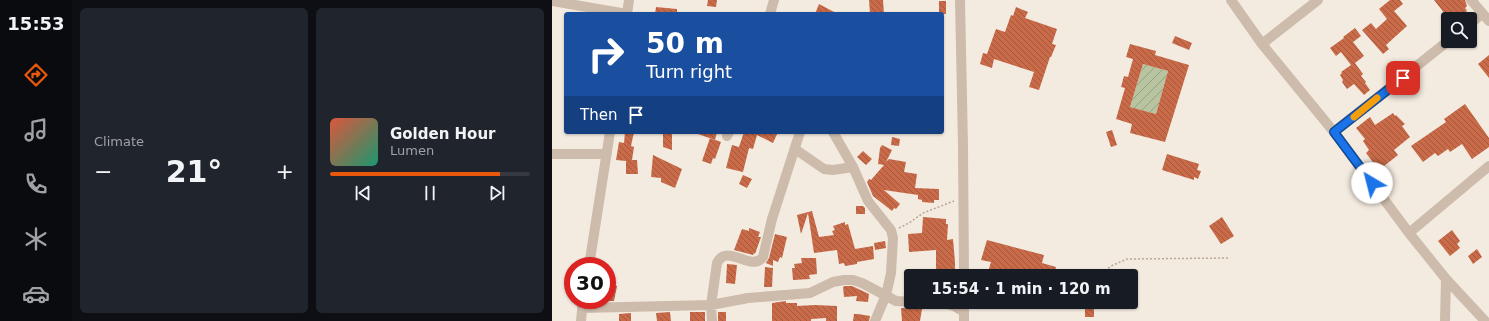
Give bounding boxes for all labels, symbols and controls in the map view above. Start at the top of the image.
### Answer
map controls [1441,12,1477,48]
button: search [1441,12,1477,48]
text: 15:53 [7,13,65,34]
text: 50 m [646,27,724,60]
icon: right [580,28,632,80]
icon: directions [22,61,50,89]
text: Turn right [646,61,732,82]
pin [1386,61,1420,95]
icon: arrive [1392,67,1414,89]
icon: arrive [625,104,647,126]
text: Then [580,106,617,124]
icon: music [22,116,50,144]
text: Golden Hour [390,125,496,143]
text: Climate [94,134,144,149]
text: Lumen [390,143,434,158]
text: 21° [166,154,222,189]
text: − [94,159,112,184]
text: + [276,159,294,184]
position arrow [1351,162,1393,204]
icon: phone [22,170,50,198]
icon: previous [352,182,374,204]
icon: pause [419,182,441,204]
icon: next [486,182,508,204]
icon: climate [22,225,50,253]
speed limit sign: 30 [564,257,616,309]
icon: car [22,280,50,308]
text: 15:54 · 1 min · 120 m [931,280,1111,298]

